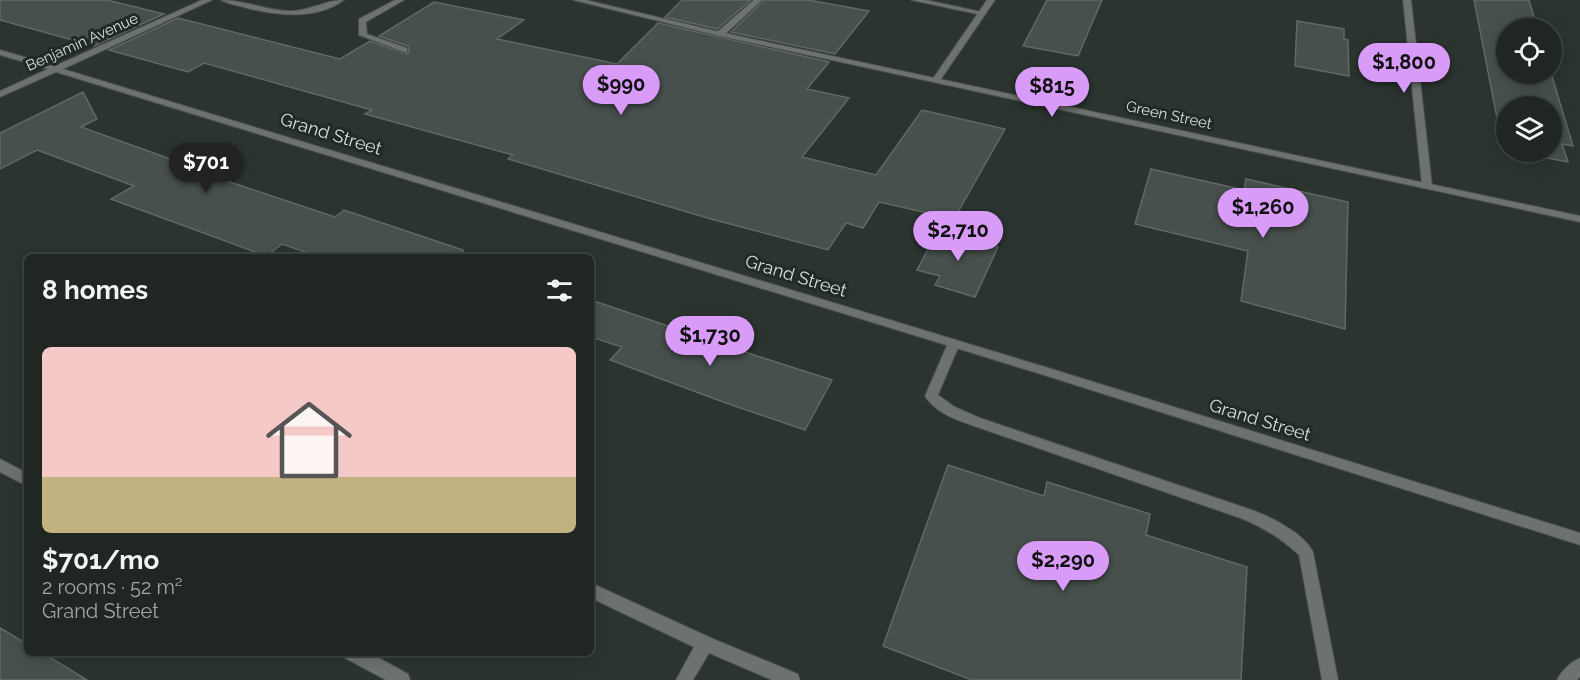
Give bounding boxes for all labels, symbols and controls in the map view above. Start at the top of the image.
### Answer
street label: Benjamin Avenue [23,9,141,75]
map controls [1496,18,1562,162]
button: locate [1496,18,1562,84]
pin: $1,800 [1355,43,1453,94]
text: $1,800 [1372,50,1436,74]
pin: $990 [585,65,657,116]
pin: $815 [1016,67,1088,118]
text: $990 [597,72,645,96]
text: $815 [1029,74,1075,98]
button: layers [1496,96,1562,162]
street label: Green Street [1124,97,1214,133]
street label: Grand Street [278,108,385,159]
pin: $701 [170,143,242,194]
text: $701 [183,150,229,174]
pin: $1,260 [1214,188,1312,239]
text: $1,260 [1232,195,1294,219]
pin: $2,710 [909,211,1007,262]
text: $2,710 [927,218,989,242]
street label: Grand Street [743,250,850,301]
icon: filters [543,274,576,307]
text: 8 homes [42,275,148,305]
pin: $1,730 [661,316,759,367]
text: $1,730 [679,323,741,347]
icon: home [255,386,363,494]
street label: Grand Street [1207,394,1314,445]
pin: $2,290 [1014,541,1112,592]
text: $701/mo [42,545,159,575]
text: $2,290 [1031,548,1095,572]
text: 2 rooms · 52 m² [42,575,183,599]
text: Grand Street [42,599,159,623]

